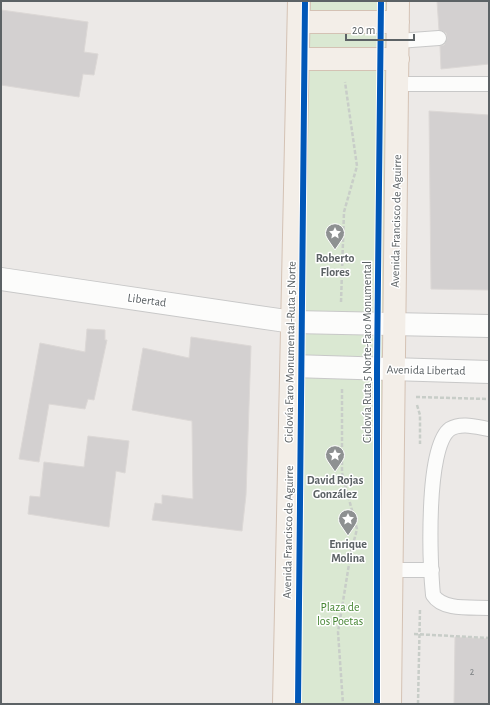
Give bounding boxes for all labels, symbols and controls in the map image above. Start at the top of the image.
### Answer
scale bar [346,16,414,42]
text: 20 m [352,24,375,36]
street label: Avenida Francisco de Aguirre [389,154,403,288]
place icon: Roberto Flores [324,222,346,250]
place label: Roberto Flores [316,252,354,278]
street label: Ciclovía Faro Monumental-Ruta 5 Norte [282,261,298,443]
street label: Ciclovía Ruta 5 Norte-Faro Monumental [361,261,373,443]
street label: Libertad [127,291,167,309]
street label: Avenida Libertad [386,363,466,377]
place icon: David Rojas González [324,444,346,472]
street label: Avenida Francisco de Aguirre [281,465,295,599]
place label: David Rojas González [307,474,364,500]
place icon: Enrique Molina [337,508,359,536]
place label: Enrique Molina [329,538,367,564]
park label: Plaza de los Poetas [317,601,363,627]
house number: 2 [470,667,475,677]

